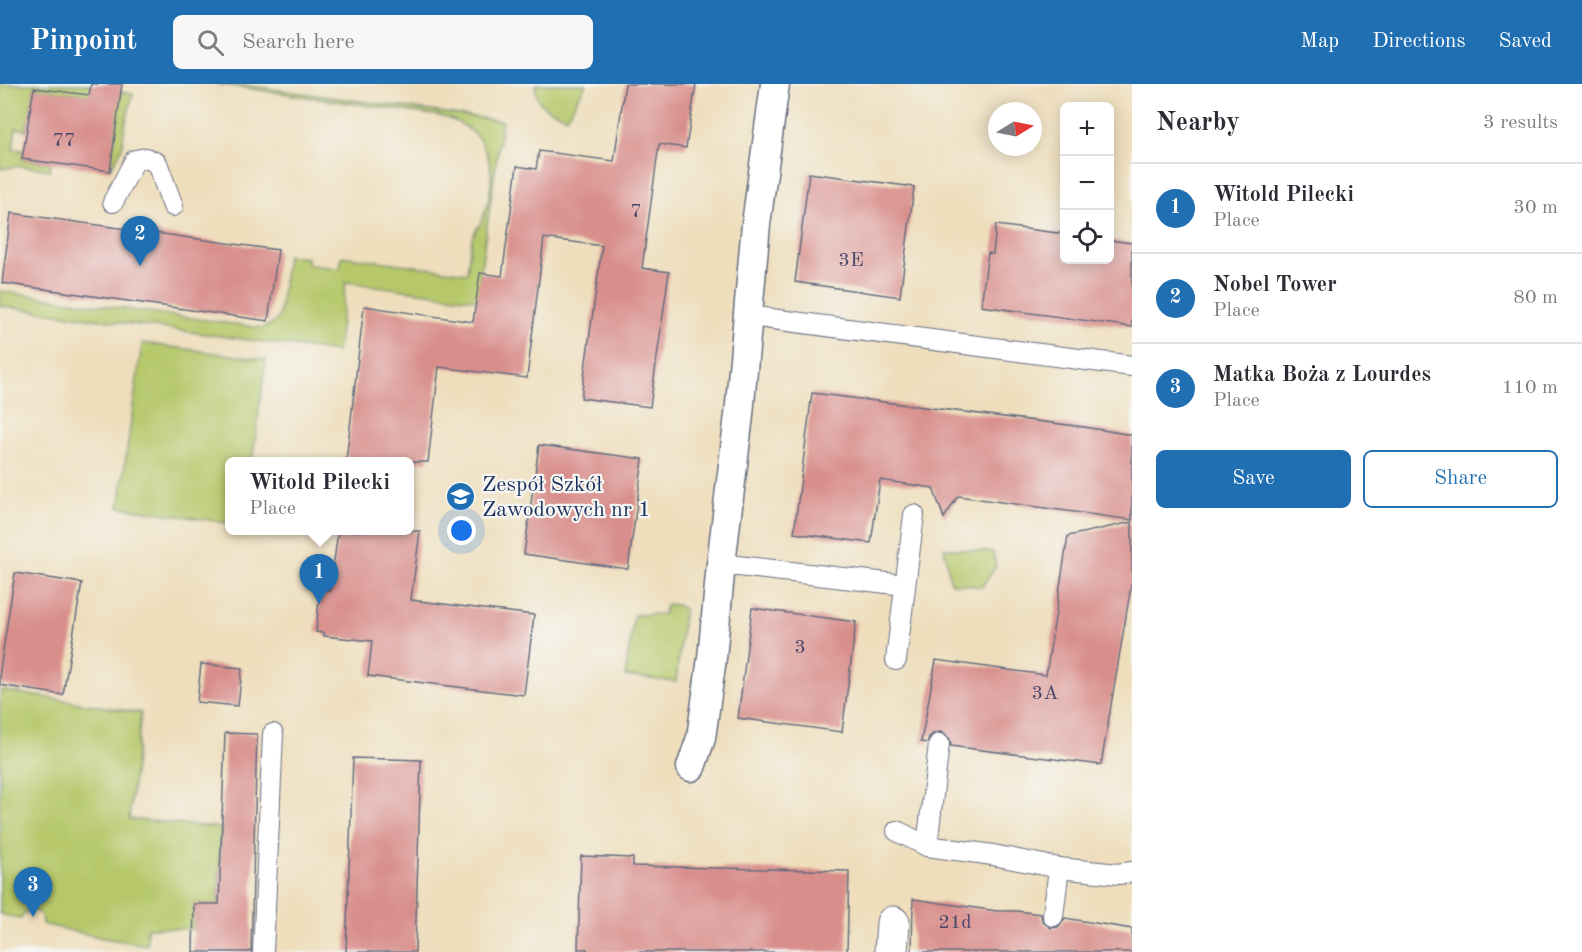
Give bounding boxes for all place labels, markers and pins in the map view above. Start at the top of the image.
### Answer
pin: 2 [120,216,160,266]
place label: Zespół Szkół Zawodowych nr 1 [482,474,651,521]
school or university icon: Zespół Szkół Zawodowych nr 1 [445,480,477,512]
pin: 1 [300,554,338,604]
pin: 3 [14,868,52,917]

